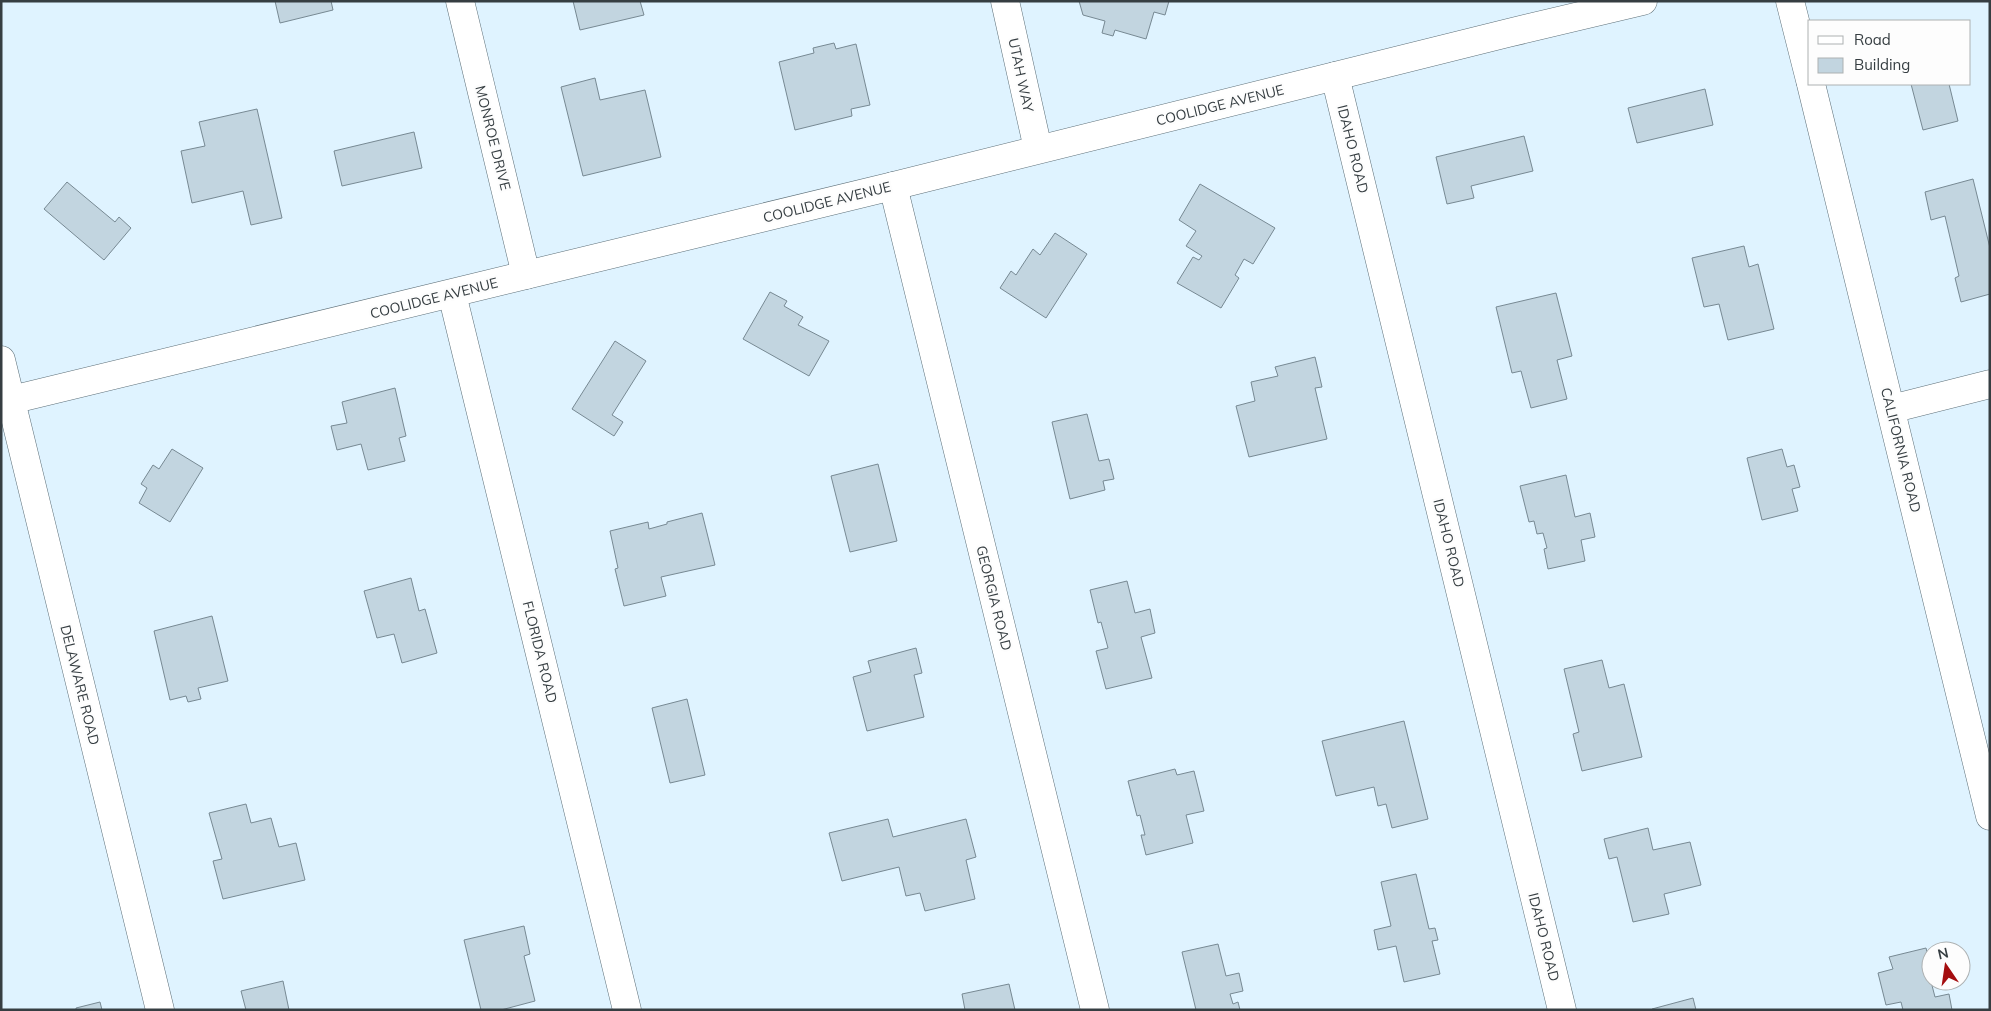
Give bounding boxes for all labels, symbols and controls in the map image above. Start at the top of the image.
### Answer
legend [1808,20,1971,85]
text: Road [1854,30,1891,49]
street label: UTAH WAY [1004,36,1038,114]
text: Building [1854,55,1910,74]
street label: COOLIDGE AVENUE [1154,80,1286,130]
street label: MONROE DRIVE [471,84,515,192]
street label: IDAHO ROAD [1333,103,1373,195]
street label: COOLIDGE AVENUE [761,177,893,227]
street label: COOLIDGE AVENUE [368,273,500,323]
street label: CALIFORNIA ROAD [1877,386,1925,514]
street label: IDAHO ROAD [1429,497,1469,589]
street label: GEORGIA ROAD [972,544,1016,652]
street label: FLORIDA ROAD [519,599,561,705]
street label: DELAWARE ROAD [56,623,104,747]
street label: IDAHO ROAD [1524,891,1564,983]
north arrow [1921,941,1971,991]
text: N [1936,943,1950,963]

